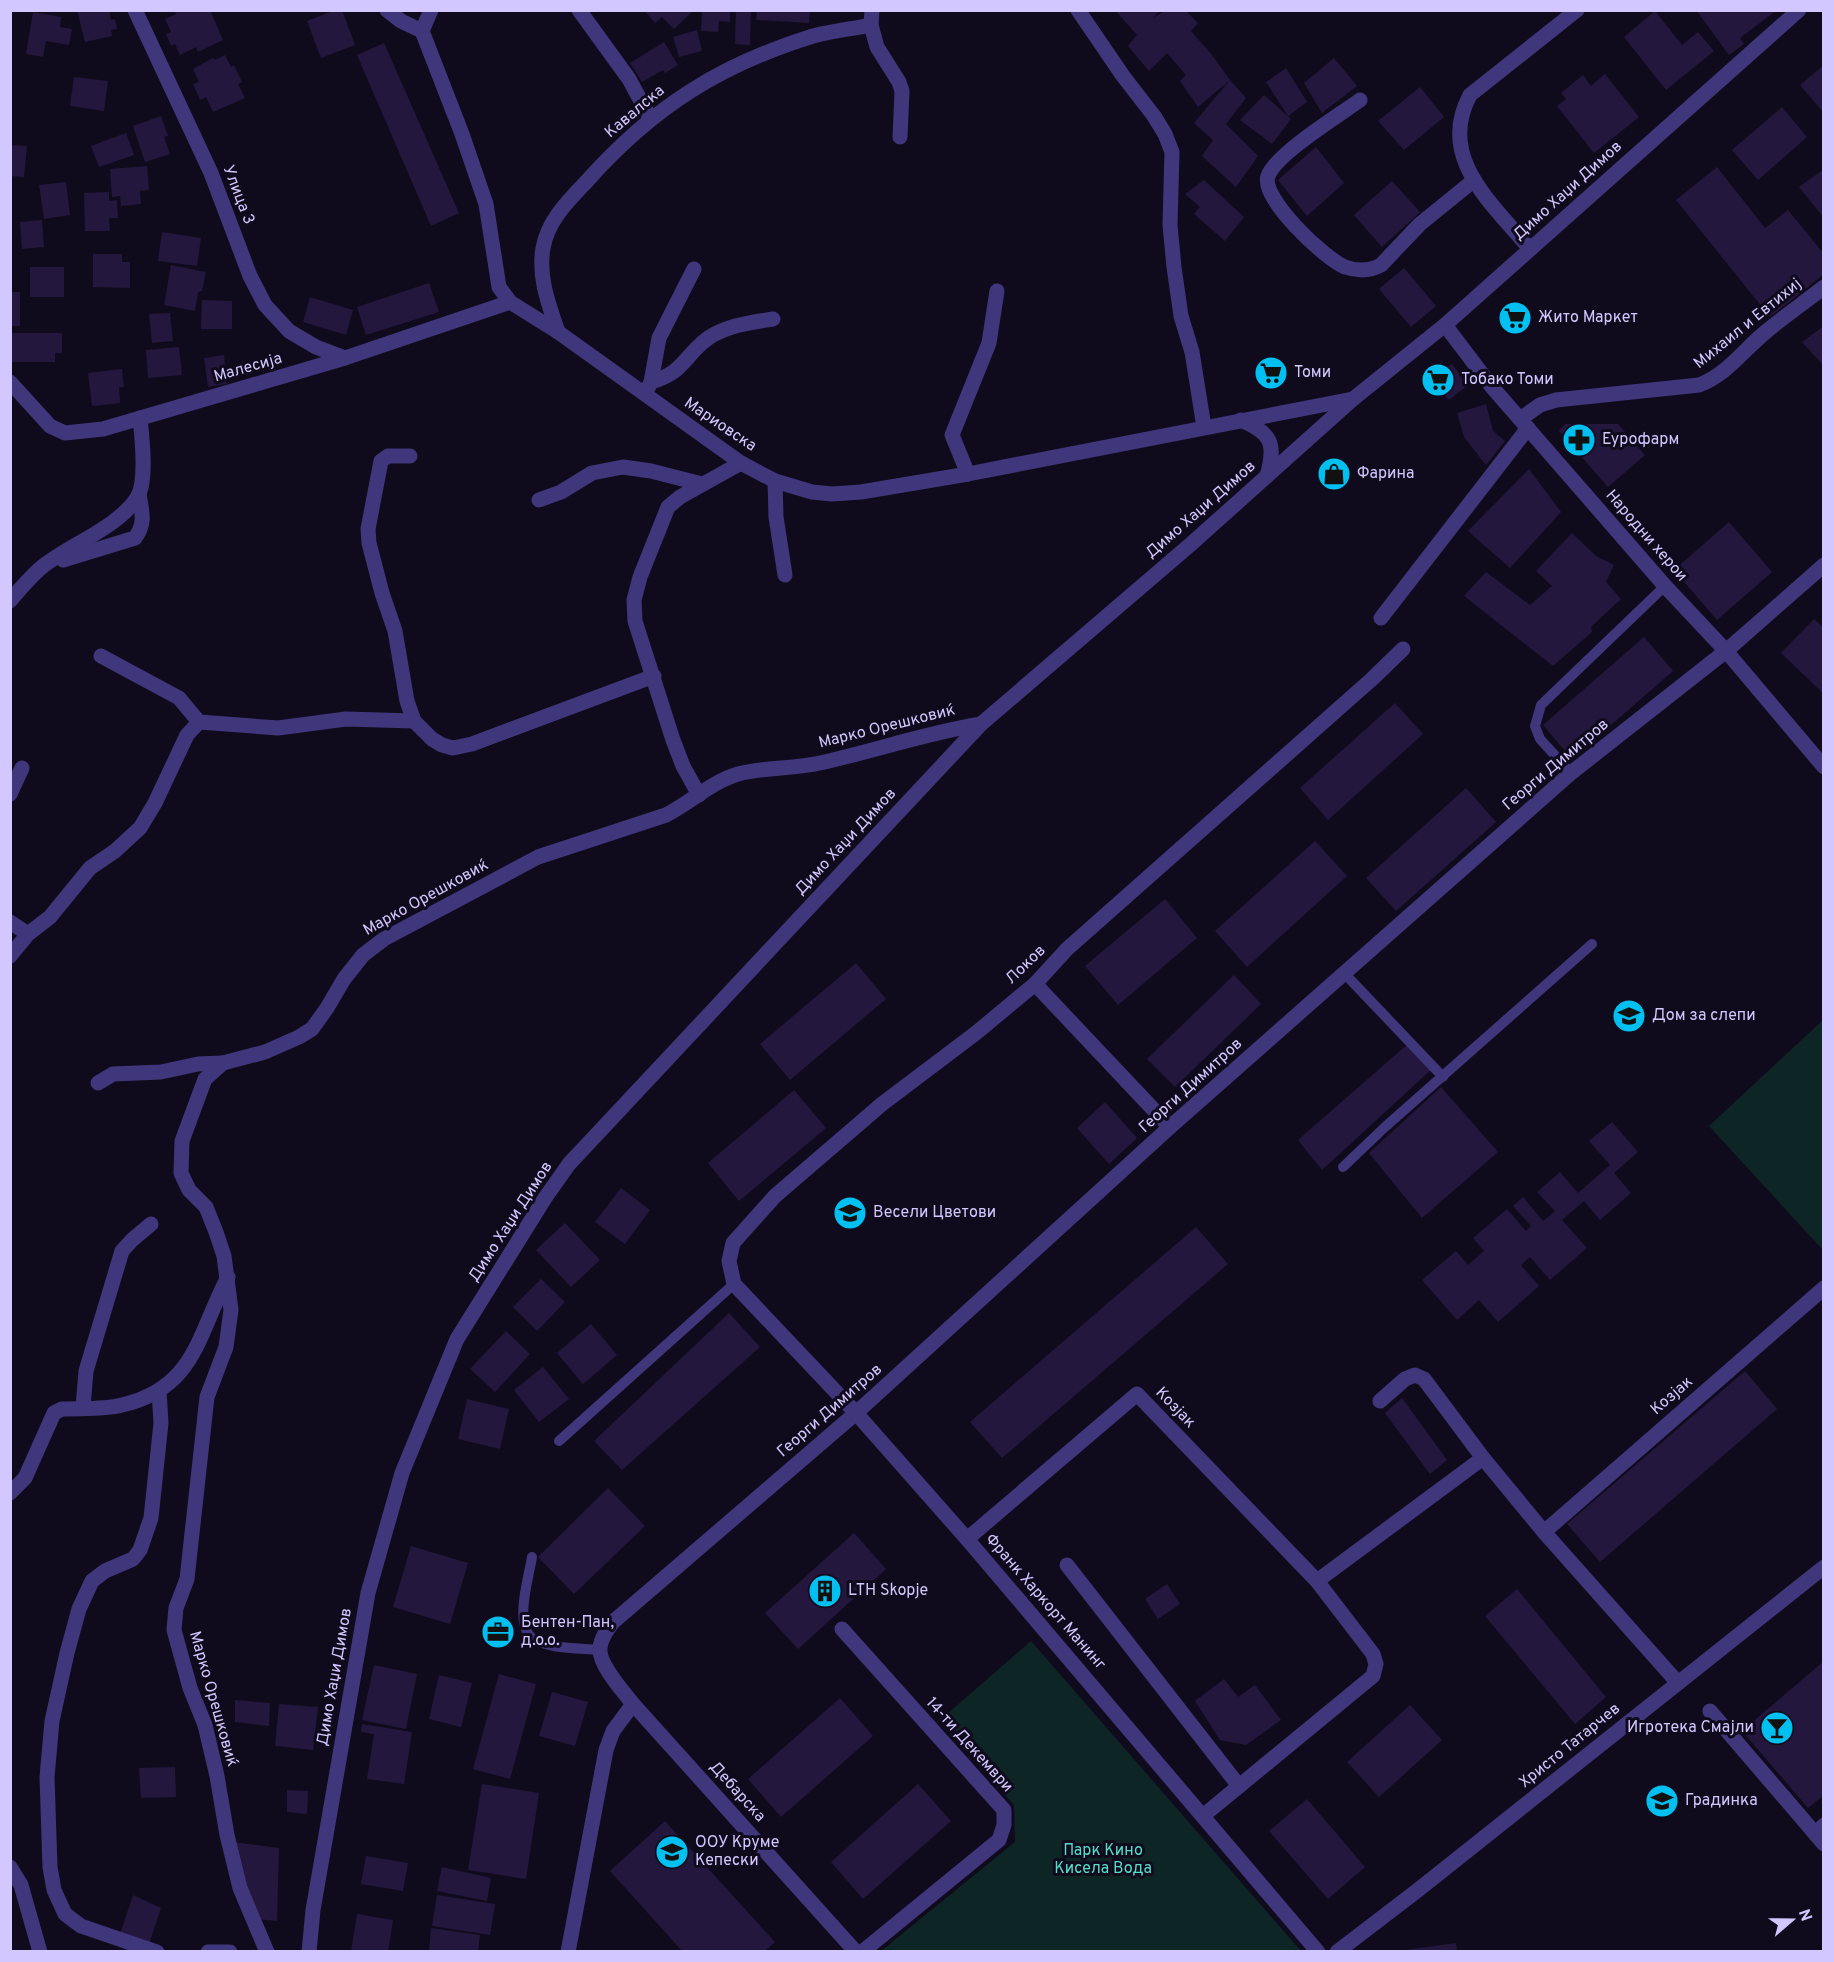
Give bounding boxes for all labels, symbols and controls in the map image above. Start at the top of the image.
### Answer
street label: Кавалска [601,81,669,143]
street label: Димо Хаџи Димов [1509,137,1627,245]
street label: Улица 3 [218,163,258,227]
street label: Михаил и Евтихиј [1690,274,1806,374]
supermarket icon: Жито Маркет [1497,300,1533,336]
place label: Жито Маркет [1538,308,1638,328]
street label: Малесија [212,349,284,387]
supermarket icon: Томи [1253,355,1289,391]
supermarket icon: Тобако Томи [1420,362,1456,398]
place label: Томи [1294,363,1331,383]
place label: Тобако Томи [1461,370,1554,390]
street label: Мариовска [680,393,760,457]
pharmacy icon: Еурофарм [1561,422,1597,458]
place label: Еурофарм [1602,430,1679,450]
shop icon: Фарина [1316,456,1352,492]
street label: Димо Хаџи Димов [1142,457,1260,563]
place label: Фарина [1357,464,1415,484]
street label: Народни херои [1601,486,1691,586]
street label: Марко Орешковиќ [817,700,957,754]
street label: Георги Димитров [1499,715,1613,815]
street label: Димо Хаџи Димов [791,784,901,900]
street label: Марко Орешковиќ [360,855,492,941]
street label: Локов [1002,941,1050,989]
school or university icon: Дом за слепи [1611,998,1647,1034]
place label: Дом за слепи [1652,1006,1756,1026]
street label: Георги Димитров [1135,1034,1247,1138]
street label: Димо Хаџи Димов [465,1158,557,1286]
school or university icon: Весели Цветови [832,1195,868,1231]
place label: Весели Цветови [873,1203,996,1223]
street label: Георги Димитров [773,1360,887,1462]
street label: Козјак [1647,1372,1697,1420]
street label: Козјак [1151,1383,1199,1433]
street label: Франк Харкорт Манинг [980,1530,1110,1674]
building icon: LTH Skopje [807,1573,843,1609]
place label: LTH Skopje [848,1581,928,1601]
street label: Димо Хаџи Димов [313,1606,357,1748]
place label: Бентен-Пан, д.о.о. [521,1613,614,1651]
office icon: Бентен-Пан, д.о.о. [480,1614,516,1650]
street label: Марко Орешковиќ [184,1629,242,1769]
street label: 14-ти Декември [921,1693,1017,1797]
street label: Христо Татарчев [1515,1699,1625,1793]
bar icon: Игротека Смајли [1759,1710,1795,1746]
place label: Игротека Смајли [1627,1718,1754,1738]
street label: Дебарска [705,1758,769,1826]
school or university icon: Градинка [1644,1783,1680,1819]
place label: Градинка [1685,1791,1758,1811]
place label: ООУ Круме Кепески [695,1833,779,1871]
school or university icon: ООУ Круме Кепески [654,1834,690,1870]
park label: Парк Кино Кисела Вода [1054,1841,1152,1879]
north arrow [1762,1890,1822,1950]
text: N [1793,1907,1816,1924]

